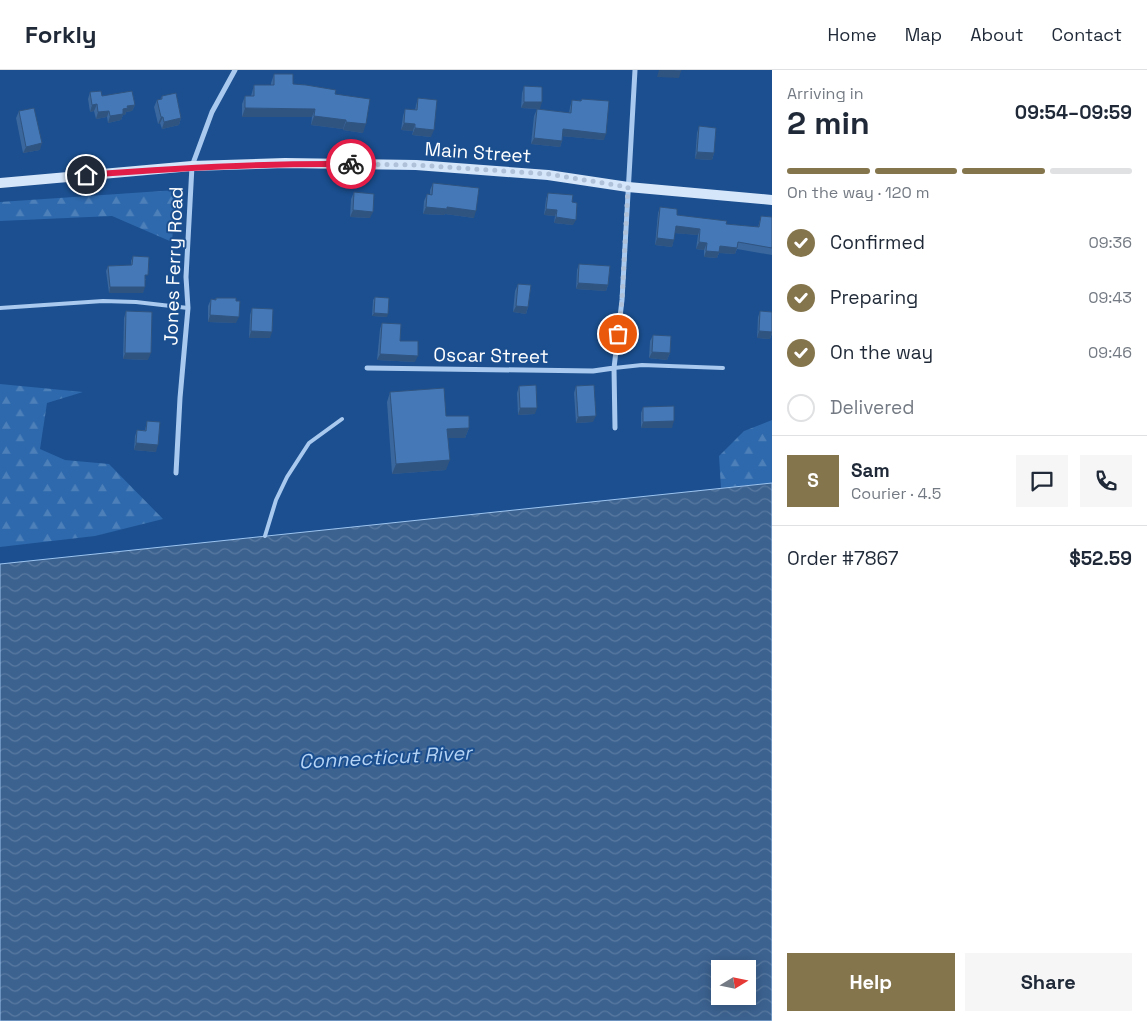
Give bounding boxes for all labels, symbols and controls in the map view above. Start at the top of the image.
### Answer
text: Forkly [25,19,97,50]
text: Home [828,23,877,46]
text: Map [905,23,942,46]
text: About [970,23,1024,46]
text: Contact [1052,23,1122,46]
text: Arriving in [787,83,864,104]
text: 09:54–09:59 [1015,100,1132,125]
text: 2 min [787,103,870,143]
street label: Main Street [424,136,532,169]
courier [326,139,376,189]
icon: bike [337,150,365,178]
pin [65,154,107,196]
icon: home [72,161,100,189]
text: On the way · 120 m [787,182,930,203]
street label: Jones Ferry Road [158,186,189,346]
icon: check [787,229,815,257]
text: Confirmed [830,230,925,255]
text: 09:36 [1088,232,1132,253]
icon: check [787,284,815,312]
text: Preparing [830,285,918,310]
text: 09:43 [1088,287,1132,308]
pin [597,313,639,355]
icon: bag [604,320,632,348]
icon: check [787,339,815,367]
text: On the way [830,340,933,365]
street label: Oscar Street [433,342,549,369]
text: 09:46 [1088,342,1132,363]
text: Delivered [830,395,915,420]
button: chat [1016,455,1068,507]
button: phone [1080,455,1132,507]
text: Sam [851,458,890,483]
text: S [807,468,819,493]
text: Courier · 4.5 [851,483,941,504]
text: Order #7867 [787,546,899,571]
text: $52.59 [1069,546,1132,571]
water label: Connecticut River [298,739,475,775]
button: Help [787,953,955,1011]
button: Share [965,953,1132,1011]
north arrow [711,960,756,1005]
map controls [711,960,756,1005]

